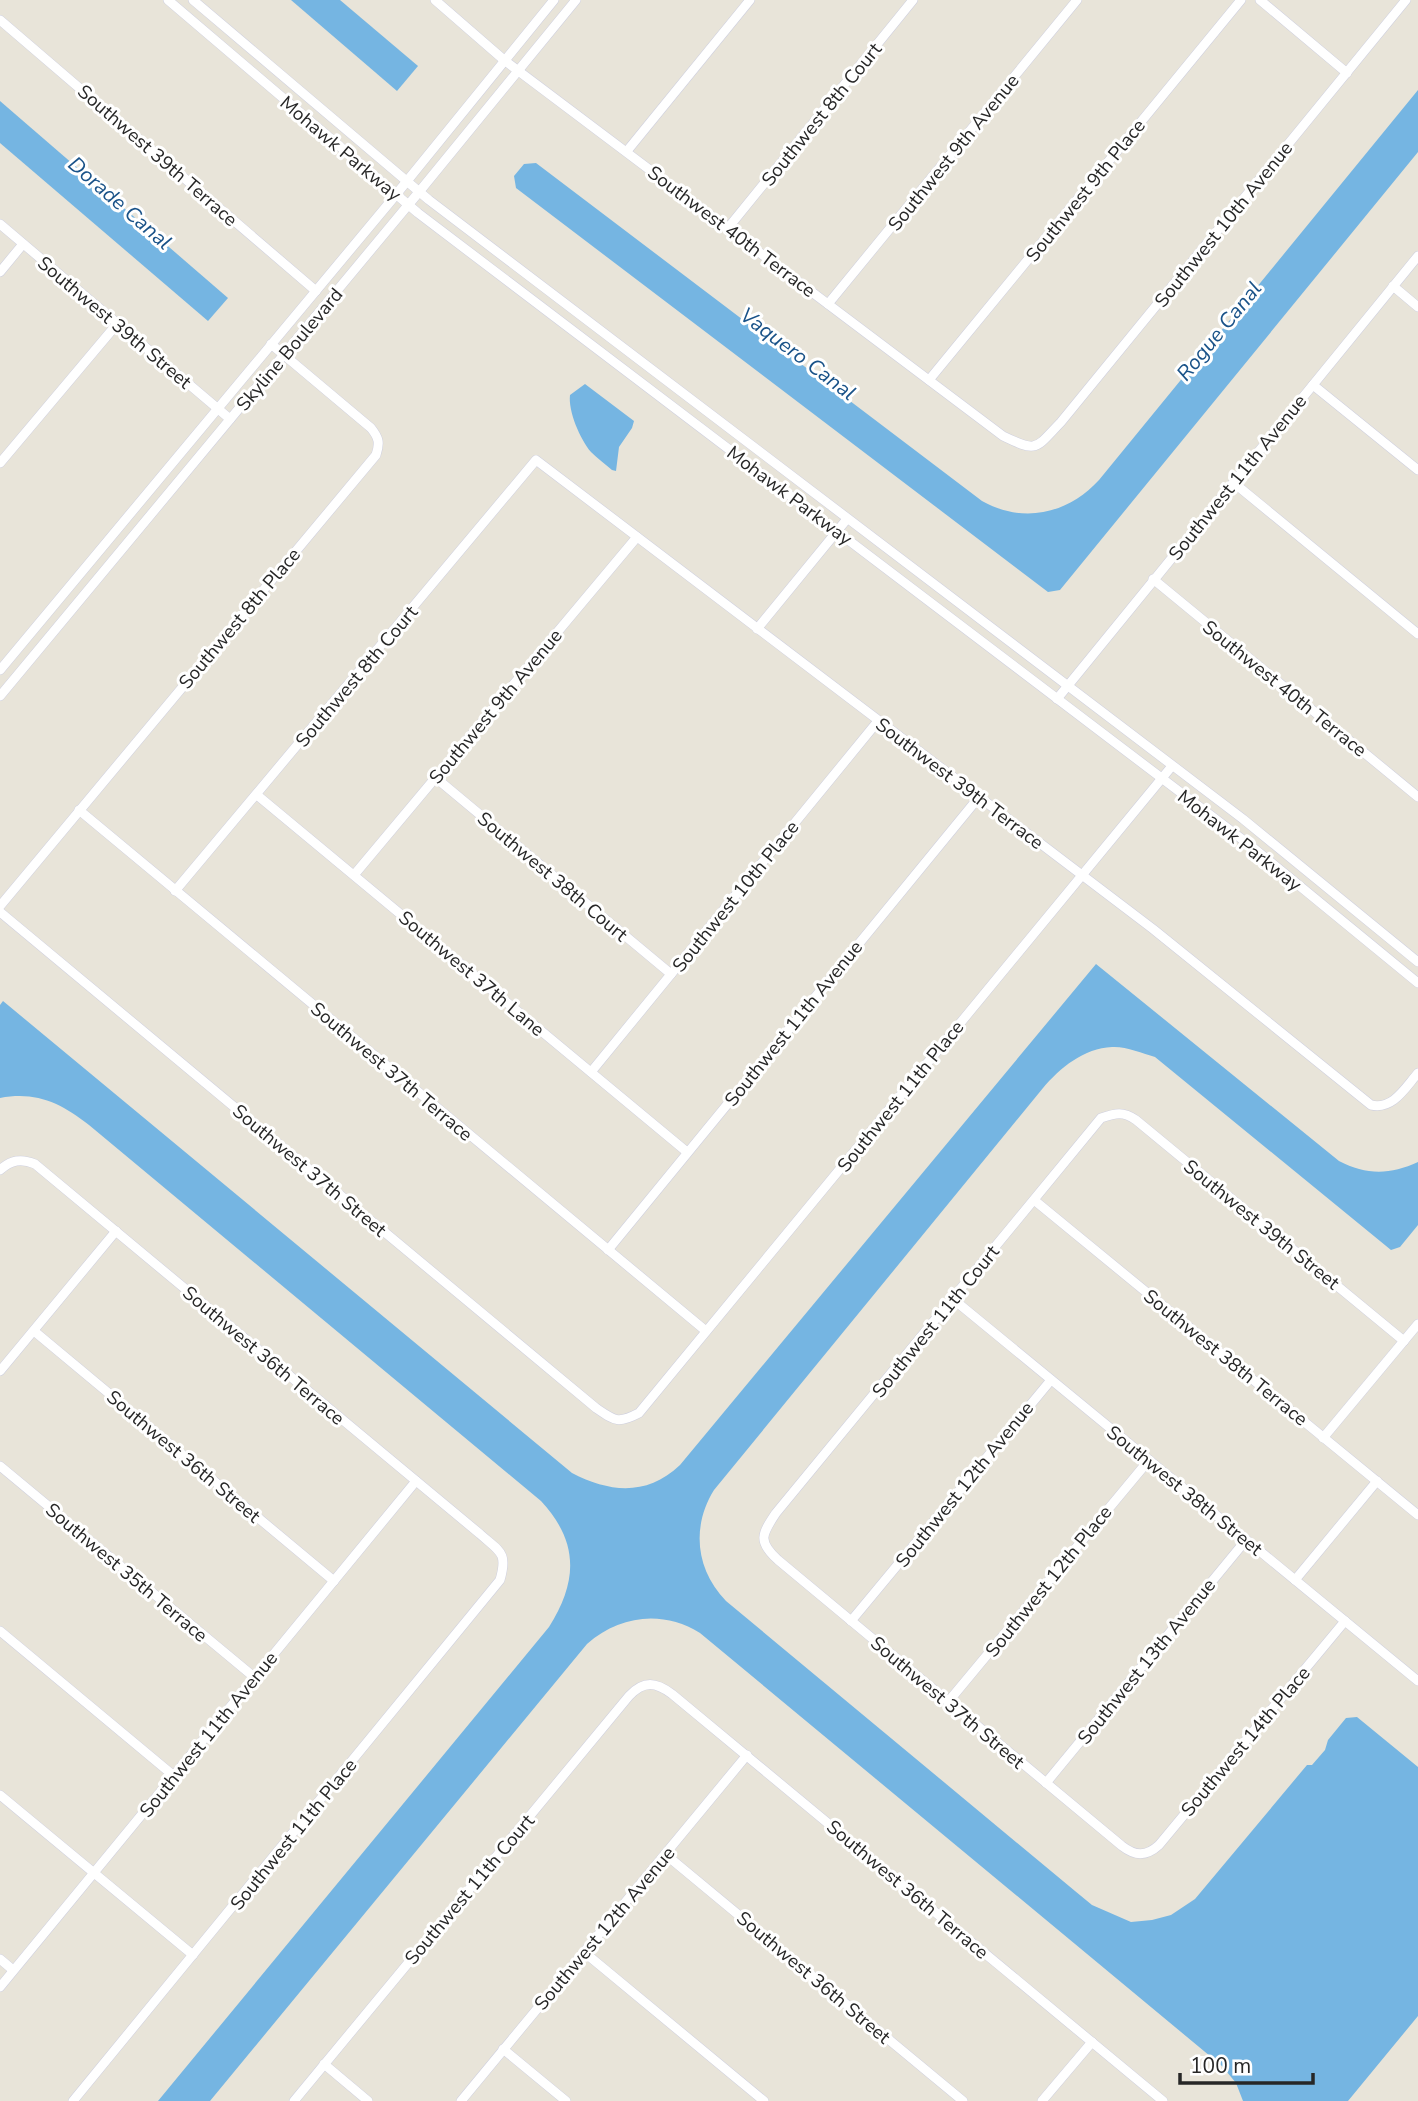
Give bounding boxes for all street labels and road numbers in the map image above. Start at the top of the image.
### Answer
street label: Southwest 8th Court [756,37,888,192]
street label: Southwest 9th Avenue [882,69,1025,237]
street label: Southwest 39th Terrace [72,79,243,233]
street label: Mohawk Parkway [274,90,407,207]
street label: Southwest 9th Place [1020,114,1152,268]
street label: Southwest 10th Avenue [1149,136,1299,313]
street label: Southwest 40th Terrace [642,160,821,304]
street label: Southwest 39th Street [32,251,197,395]
street label: Skyline Boulevard [230,283,349,417]
street label: Southwest 11th Avenue [1163,389,1313,566]
street label: Mohawk Parkway [721,440,858,552]
street label: Southwest 8th Place [173,543,307,695]
street label: Southwest 8th Court [290,600,424,753]
street label: Southwest 40th Terrace [1197,614,1372,763]
street label: Southwest 9th Avenue [423,624,568,790]
street label: Southwest 39th Terrace [870,712,1049,856]
street label: Mohawk Parkway [1172,784,1307,898]
street label: Southwest 38th Court [472,806,633,948]
street label: Southwest 10th Place [666,815,805,978]
street label: Southwest 37th Lane [393,905,550,1043]
street label: Southwest 11th Avenue [719,935,869,1112]
street label: Southwest 37th Terrace [305,996,478,1147]
street label: Southwest 11th Place [831,1015,970,1178]
street label: Southwest 37th Street [227,1099,392,1243]
street label: Southwest 39th Street [1178,1154,1345,1296]
street label: Southwest 11th Court [866,1240,1006,1403]
street label: Southwest 36th Terrace [177,1280,350,1431]
street label: Southwest 38th Terrace [1138,1283,1313,1432]
street label: Southwest 36th Street [101,1385,266,1529]
street label: Southwest 12th Avenue [890,1396,1040,1573]
street label: Southwest 38th Street [1101,1420,1268,1562]
street label: Southwest 35th Terrace [40,1497,213,1648]
street label: Southwest 12th Place [979,1500,1118,1663]
street label: Southwest 13th Avenue [1072,1573,1222,1750]
street label: Southwest 37th Street [865,1631,1030,1775]
street label: Southwest 11th Avenue [134,1646,284,1823]
street label: Southwest 14th Place [1175,1661,1316,1822]
street label: Southwest 11th Place [224,1753,363,1916]
street label: Southwest 11th Court [399,1809,541,1970]
street label: Southwest 36th Terrace [821,1814,994,1965]
street label: Southwest 12th Avenue [528,1841,681,2016]
street label: Southwest 36th Street [731,1906,896,2050]

